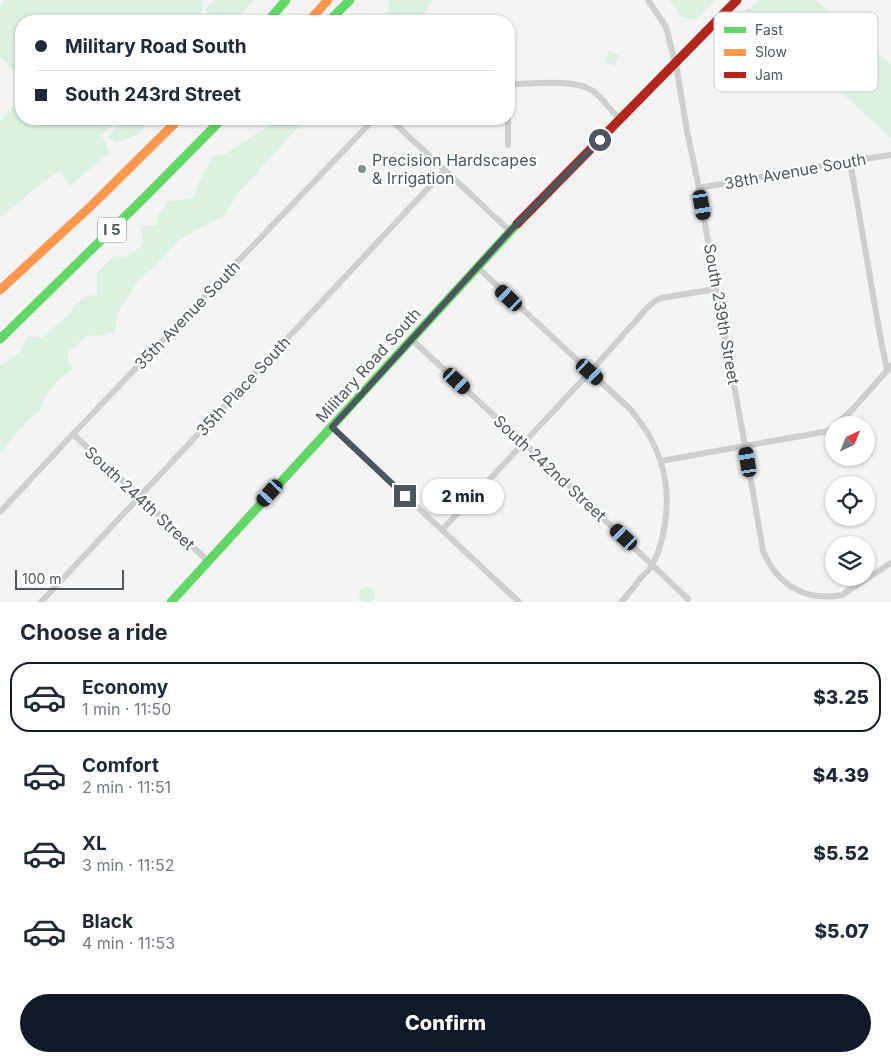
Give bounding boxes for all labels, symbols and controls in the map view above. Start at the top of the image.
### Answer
legend [714,12,878,92]
text: Fast [755,21,783,38]
text: Military Road South [65,35,247,58]
text: Slow [755,43,787,60]
text: Jam [755,66,783,83]
text: South 243rd Street [65,83,241,106]
route start [589,129,611,151]
street label: 38th Avenue South [723,149,867,193]
place label: Precision Hardscapes & Irrigation [372,150,537,188]
marker: Precision Hardscapes & Irrigation [356,163,368,175]
car [692,189,711,221]
road number: I 5 [98,218,126,242]
street label: South 239th Street [700,242,744,386]
street label: 35th Avenue South [130,256,244,374]
car [492,282,525,314]
street label: Military Road South [311,304,425,426]
street label: 35th Place South [192,332,294,440]
car [573,356,606,388]
car [440,365,473,397]
street label: South 242nd Street [489,411,611,525]
north arrow [825,416,875,466]
map controls [825,416,875,586]
street label: South 244th Street [81,442,199,554]
car [738,446,757,478]
button: locate [825,476,875,526]
car [254,477,285,509]
callout: 2 min [422,478,505,514]
route end [394,485,416,507]
text: 2 min [441,486,485,506]
car [607,521,640,553]
button: layers [825,536,875,586]
scale bar [15,567,124,590]
text: 100 m [22,570,62,587]
text: Choose a ride [20,619,168,645]
icon: car [22,675,67,720]
text: Economy [82,676,168,699]
text: $3.25 [813,686,869,709]
text: 1 min · 11:50 [82,699,171,719]
icon: car [22,753,67,798]
text: Comfort [82,754,159,777]
text: $4.39 [813,764,869,787]
text: 2 min · 11:51 [82,777,171,797]
icon: car [22,831,67,876]
text: XL [82,832,107,855]
text: $5.52 [813,842,869,865]
text: 3 min · 11:52 [82,855,174,875]
icon: car [22,909,67,954]
text: Black [82,910,133,933]
text: $5.07 [814,920,869,943]
text: 4 min · 11:53 [82,933,175,953]
button: Confirm [20,994,871,1052]

